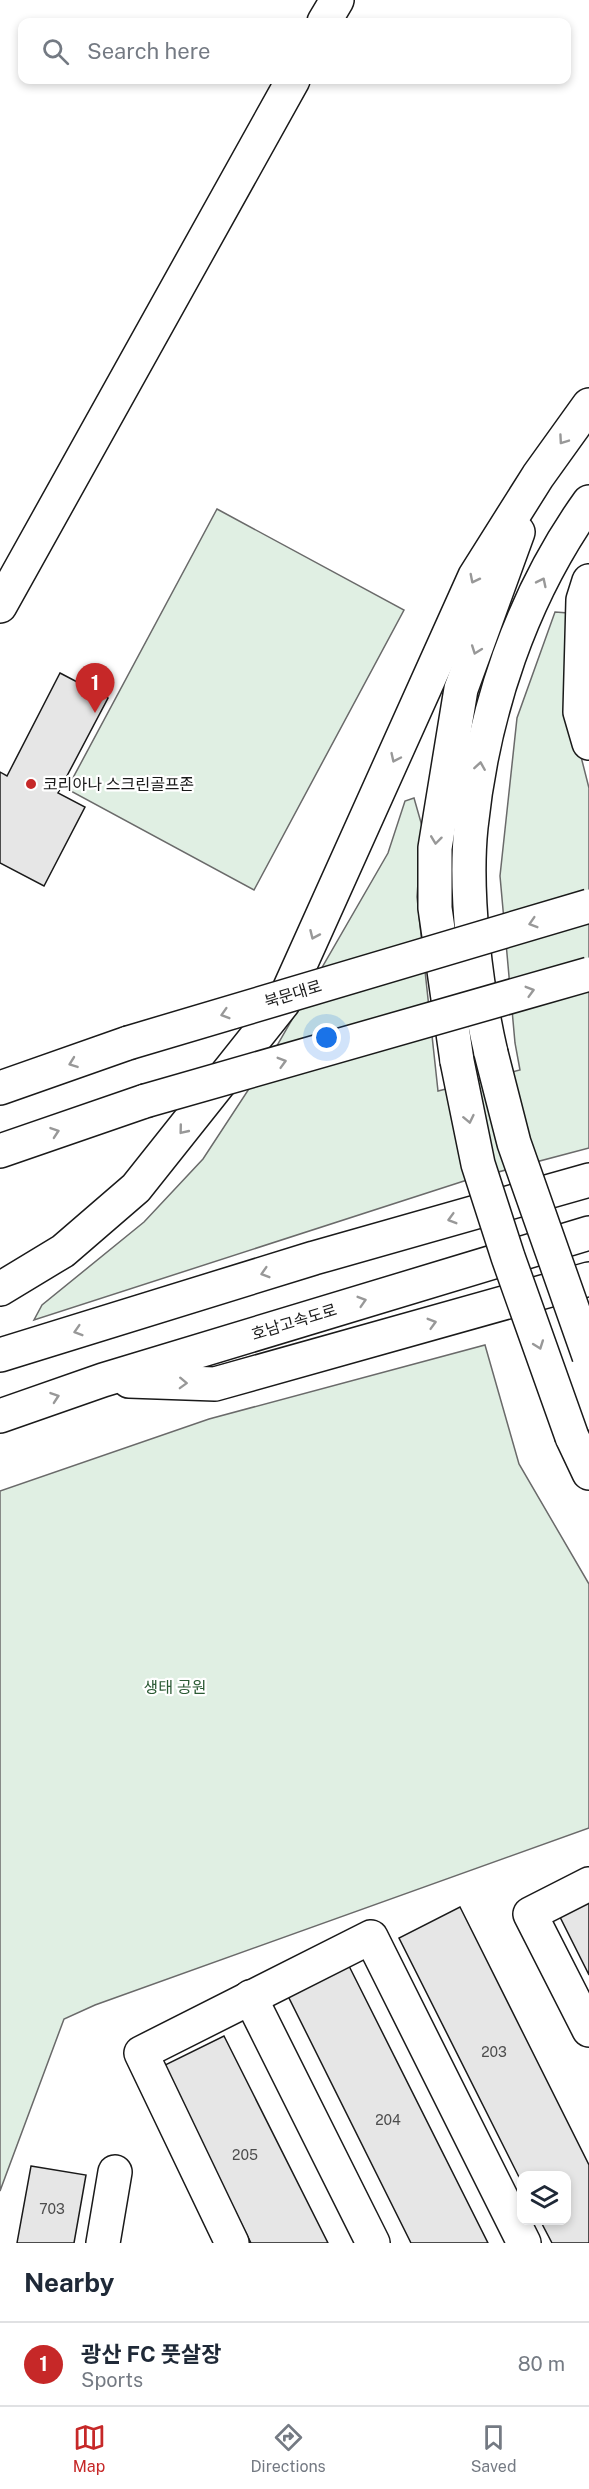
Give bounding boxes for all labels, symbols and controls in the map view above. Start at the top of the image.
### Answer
search box [18,18,571,84]
icon: search [39,35,72,68]
text: Search here [87,38,211,64]
one-way arrow [559,433,570,444]
one-way arrow [470,573,481,584]
one-way arrow [534,578,546,589]
one-way arrow [470,644,483,655]
pin: 1 [76,664,115,713]
one-way arrow [390,751,402,762]
one-way arrow [474,762,486,771]
place label: 코리아나 스크린골프존 [43,775,194,794]
marker: 코리아나 스크린골프존 [24,777,38,791]
one-way arrow [430,836,443,845]
one-way arrow [528,916,539,928]
one-way arrow [309,929,321,940]
street label: 북문대로 [262,976,324,1012]
one-way arrow [524,986,535,998]
one-way arrow [220,1007,231,1019]
your location [312,1023,341,1052]
one-way arrow [68,1055,79,1068]
one-way arrow [276,1057,287,1069]
one-way arrow [462,1113,475,1123]
one-way arrow [179,1124,190,1135]
one-way arrow [49,1127,60,1140]
one-way arrow [447,1212,458,1224]
one-way arrow [260,1266,271,1278]
one-way arrow [356,1296,367,1308]
street label: 호남고속도로 [249,1300,339,1344]
one-way arrow [427,1318,437,1330]
one-way arrow [73,1324,84,1336]
one-way arrow [532,1339,545,1350]
one-way arrow [178,1377,187,1389]
one-way arrow [49,1392,60,1405]
park label: 생태 공원 [144,1678,206,1697]
house number: 203 [481,2044,507,2060]
house number: 204 [375,2112,401,2128]
house number: 205 [232,2147,258,2163]
map controls [517,2171,571,2225]
button: layers [517,2171,571,2225]
house number: 703 [39,2201,65,2217]
text: Nearby [24,2267,114,2298]
text: 광산 FC 풋살장 [81,2341,221,2367]
text: 1 [39,2352,48,2376]
text: 80 m [518,2352,565,2376]
text: Sports [81,2368,143,2392]
tab: Map [73,2421,106,2476]
tab: Directions [251,2421,326,2476]
tab: Saved [471,2421,516,2476]

